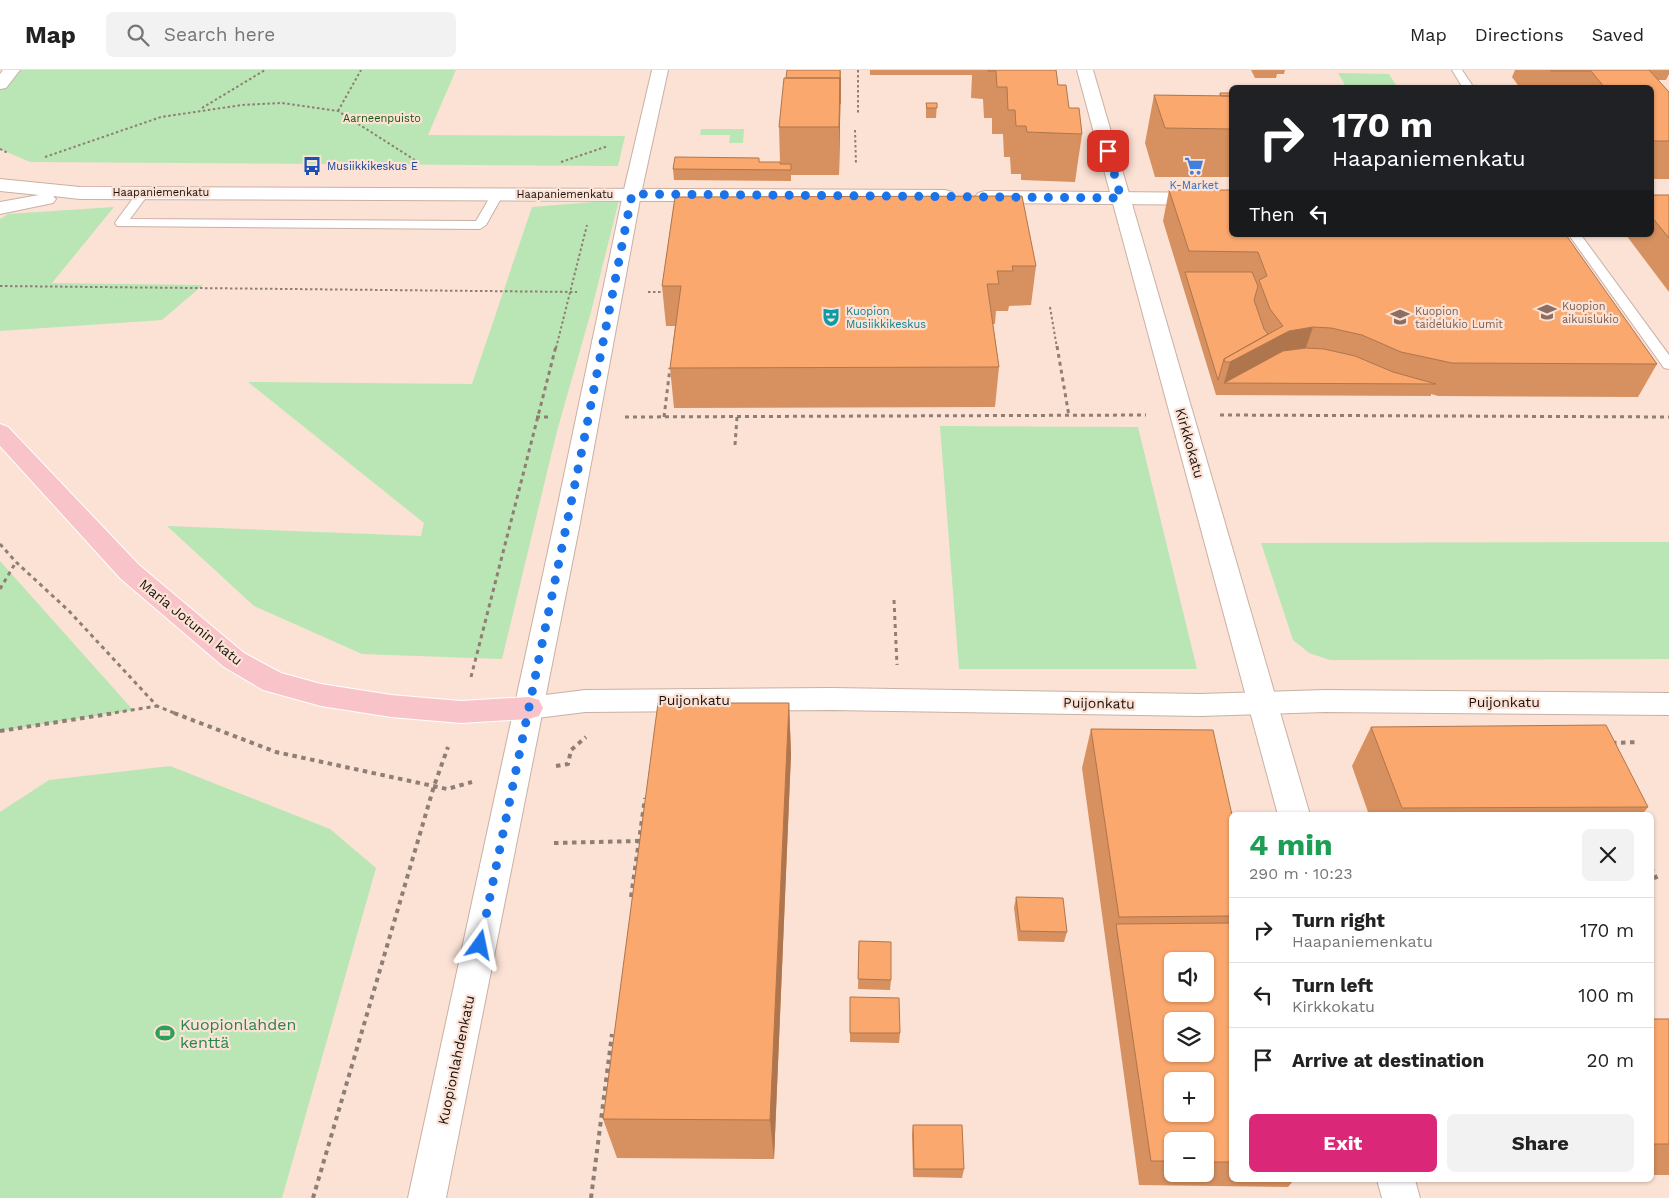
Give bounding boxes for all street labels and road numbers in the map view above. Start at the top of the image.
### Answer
street label: Haapaniemenkatu [113,186,209,199]
street label: Haapaniemenkatu [517,188,613,201]
street label: Kirkkokatu [1172,406,1208,480]
street label: Maria Jotunin katu [136,576,246,668]
street label: Puijonkatu [658,692,730,708]
street label: Puijonkatu [1063,694,1135,712]
street label: Puijonkatu [1468,694,1540,710]
street label: Kuopionlahdenkatu [434,994,478,1126]

